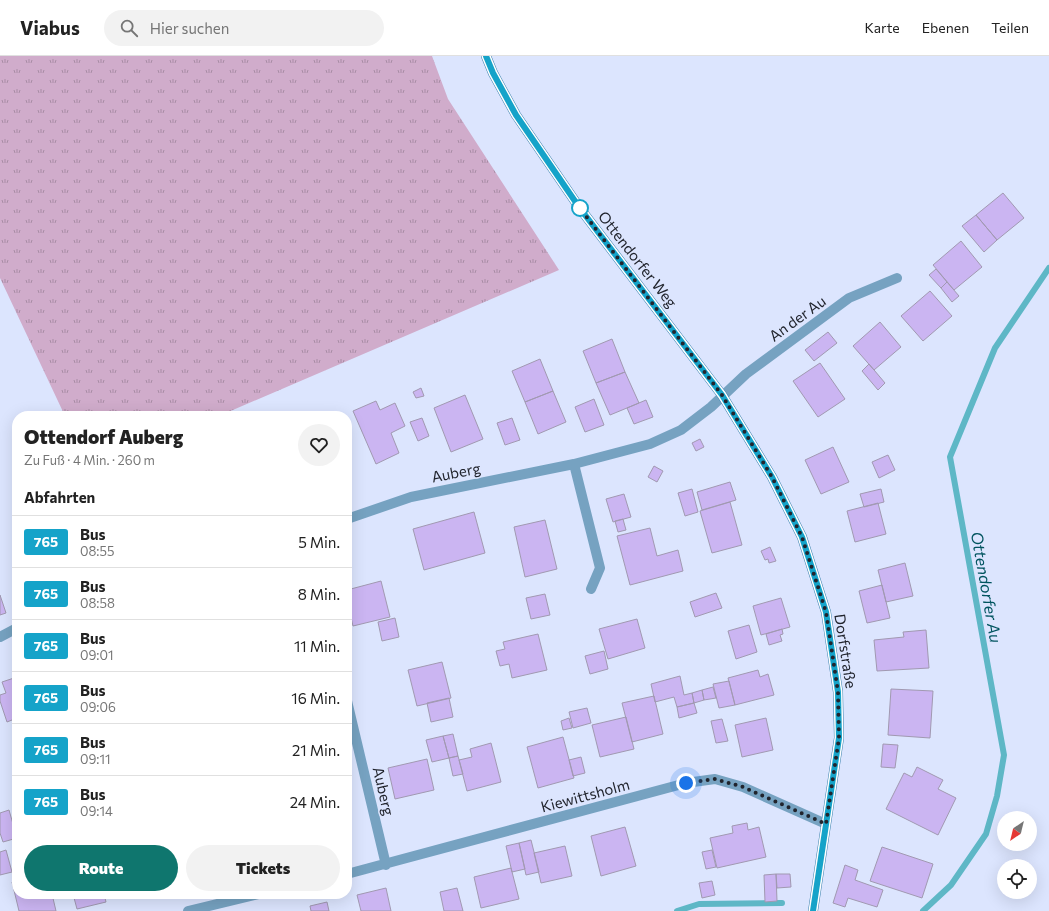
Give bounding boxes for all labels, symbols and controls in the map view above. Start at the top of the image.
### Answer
search box [104,10,384,46]
text: Viabus [20,16,80,39]
icon: search [118,17,140,39]
text: Hier suchen [150,19,229,37]
text: Karte [864,19,900,36]
text: Ebenen [922,19,969,36]
text: Teilen [991,19,1029,36]
unlabelled marker [571,199,589,217]
street label: Ottendorfer Weg [595,207,681,311]
street label: An der Au [765,291,829,345]
button: heart [298,424,340,466]
text: Ottendorf Auberg [24,425,183,448]
text: Zu Fuß · 4 Min. · 260 m [24,452,155,468]
street label: Auberg [430,458,482,486]
text: Abfahrten [24,488,95,506]
text: Bus [80,525,105,543]
water label: Ottendorfer Au [968,530,1006,644]
text: 765 [34,533,58,550]
text: 5 Min. [298,533,340,551]
text: 08:55 [80,543,114,559]
text: Bus [80,577,105,595]
text: 765 [34,585,58,602]
text: 8 Min. [298,585,340,603]
text: 08:58 [80,595,115,611]
street label: Dorfstraße [831,612,861,690]
text: Bus [80,629,105,647]
text: 765 [34,637,58,654]
text: 11 Min. [294,637,340,655]
text: 09:01 [80,647,113,663]
text: Bus [80,681,105,699]
text: 765 [34,689,58,706]
text: 16 Min. [291,689,340,707]
text: 09:06 [80,699,116,715]
text: Bus [80,733,105,751]
text: 765 [34,741,58,758]
text: 21 Min. [292,741,340,759]
text: 09:11 [80,751,111,767]
street label: Auberg [370,765,398,817]
your location [676,773,696,793]
street label: Kiewittsholm [539,775,631,815]
text: Bus [80,785,105,803]
text: 765 [34,793,58,810]
text: 24 Min. [290,793,340,811]
text: 09:14 [80,803,113,819]
north arrow [997,811,1037,851]
map controls [997,811,1037,899]
button: Route [24,845,178,891]
button: Tickets [186,845,340,891]
button: locate [997,859,1037,899]

